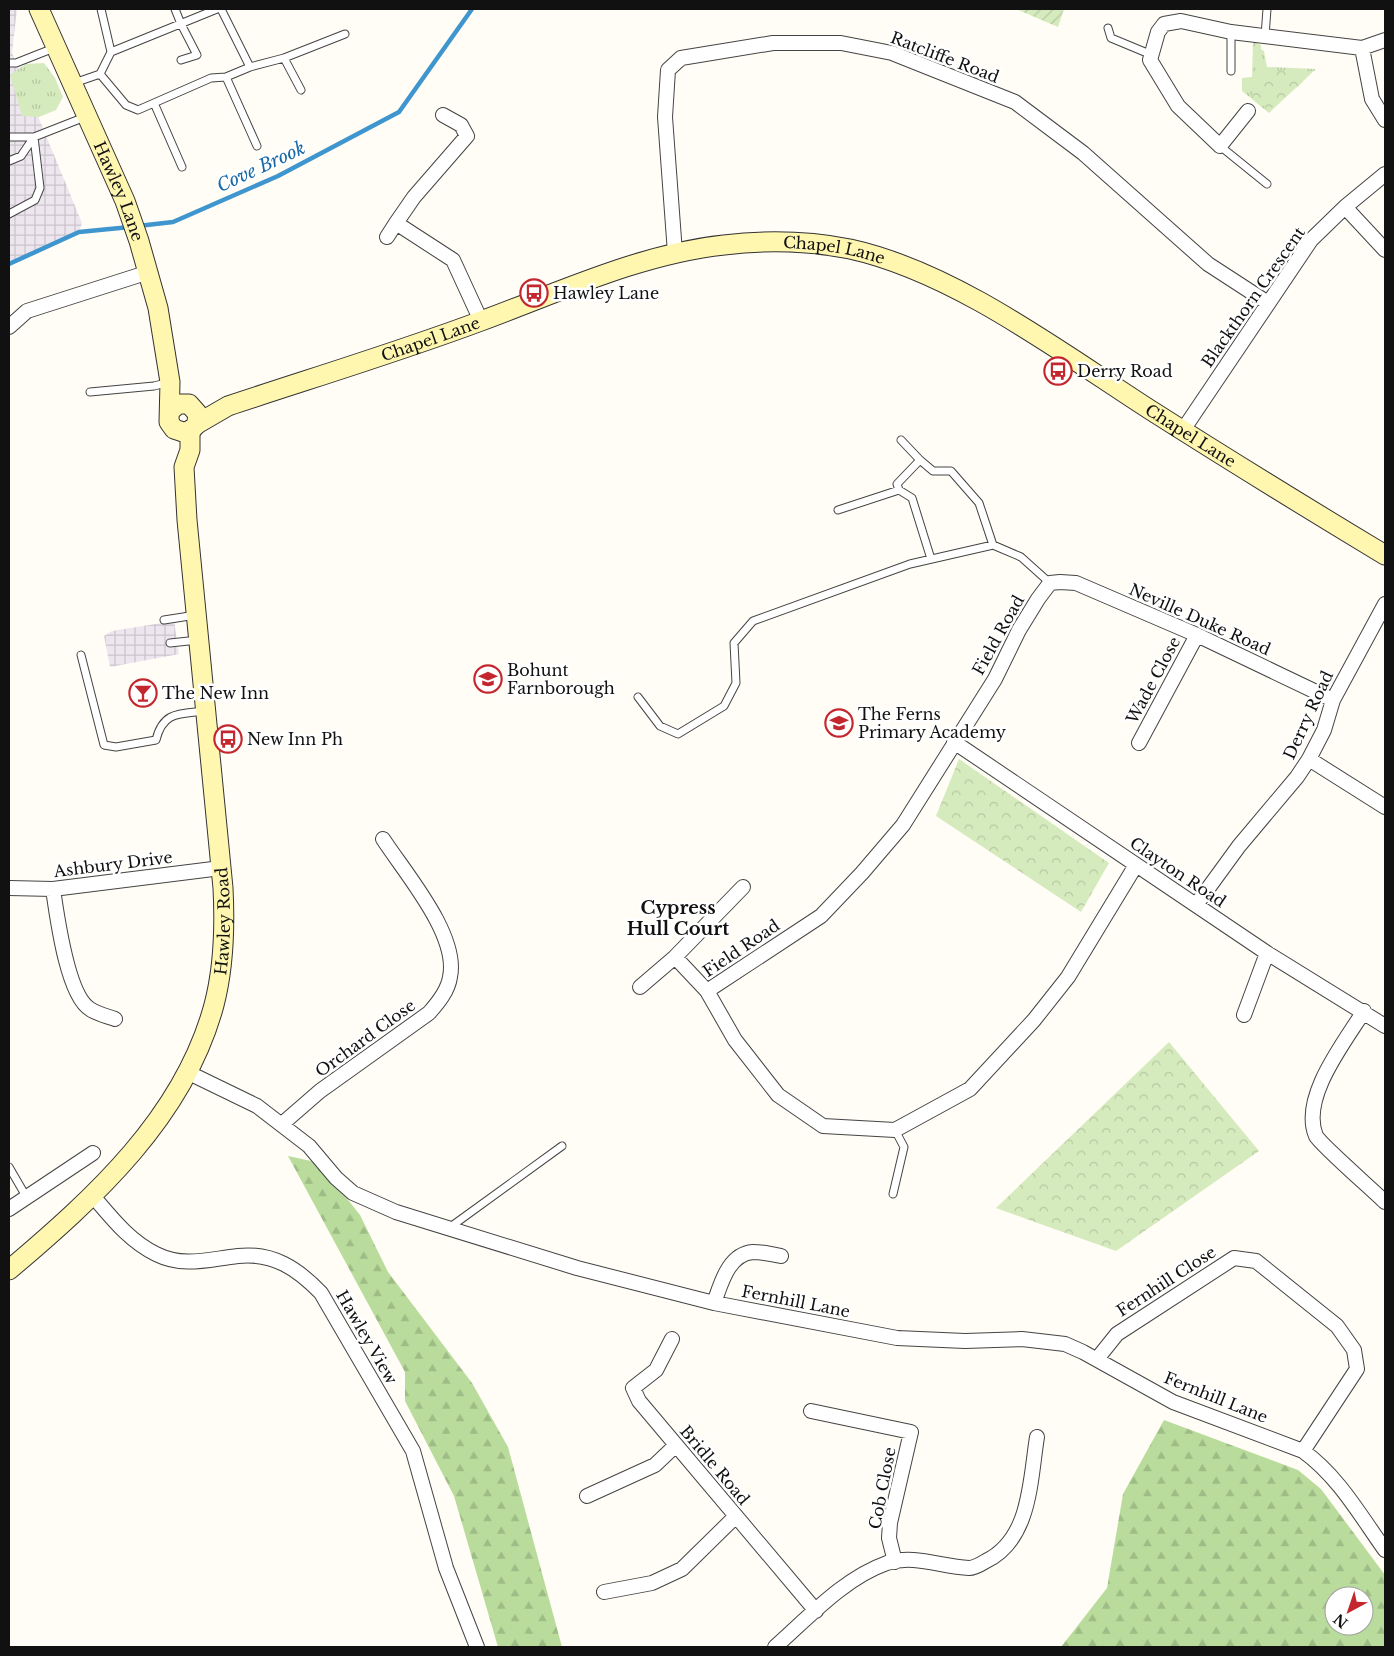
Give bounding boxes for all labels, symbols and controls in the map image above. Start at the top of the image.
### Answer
street label: Ratcliffe Road [888,27,1002,87]
water label: Cove Brook [213,137,309,197]
street label: Hawley Lane [90,138,148,244]
street label: Blackthorn Crescent [1197,223,1309,371]
street label: Chapel Lane [783,232,888,268]
bus stop icon: Hawley Lane [519,278,549,308]
place label: Hawley Lane [553,283,659,303]
street label: Chapel Lane [378,312,483,365]
bus stop icon: Derry Road [1043,356,1073,386]
place label: Derry Road [1077,361,1173,381]
street label: Chapel Lane [1142,399,1240,471]
street label: Neville Duke Road [1126,579,1274,659]
street label: Field Road [968,591,1028,679]
street label: Wade Close [1121,633,1184,728]
place label: Bohunt Farnborough [507,660,615,698]
school or university icon: Bohunt Farnborough [473,664,503,694]
street label: Derry Road [1279,667,1337,763]
bar icon: The New Inn [128,678,158,708]
place label: The New Inn [162,683,269,703]
place label: The Ferns Primary Academy [858,704,1007,742]
school or university icon: The Ferns Primary Academy [824,708,854,738]
bus stop icon: New Inn Ph [213,724,243,754]
place label: New Inn Ph [247,729,343,749]
street label: Clayton Road [1126,833,1230,912]
street label: Ashbury Drive [51,847,174,881]
street label: Hawley Road [210,866,234,976]
district label: Cypress Hull Court [627,897,729,940]
street label: Field Road [699,915,783,981]
street label: Orchard Close [311,995,419,1081]
street label: Fernhill Close [1113,1241,1219,1321]
street label: Fernhill Lane [740,1281,852,1321]
street label: Hawley View [332,1286,402,1388]
street label: Fernhill Lane [1161,1367,1271,1427]
street label: Bridle Road [676,1421,754,1509]
street label: Cob Close [864,1445,900,1531]
north arrow [1324,1586,1374,1636]
text: N [1330,1610,1351,1632]

